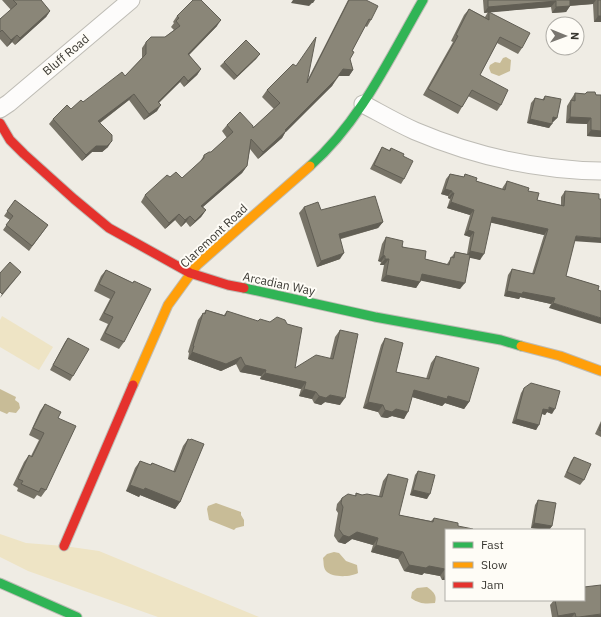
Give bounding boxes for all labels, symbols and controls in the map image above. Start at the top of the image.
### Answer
north arrow [545,16,585,56]
street label: Bluff Road [39,31,92,78]
text: N [568,32,582,40]
street label: Claremont Road [177,201,250,271]
street label: Arcadian Way [242,269,317,298]
legend [445,529,585,601]
text: Fast [481,537,504,552]
text: Slow [481,557,507,572]
text: Jam [481,577,504,592]

